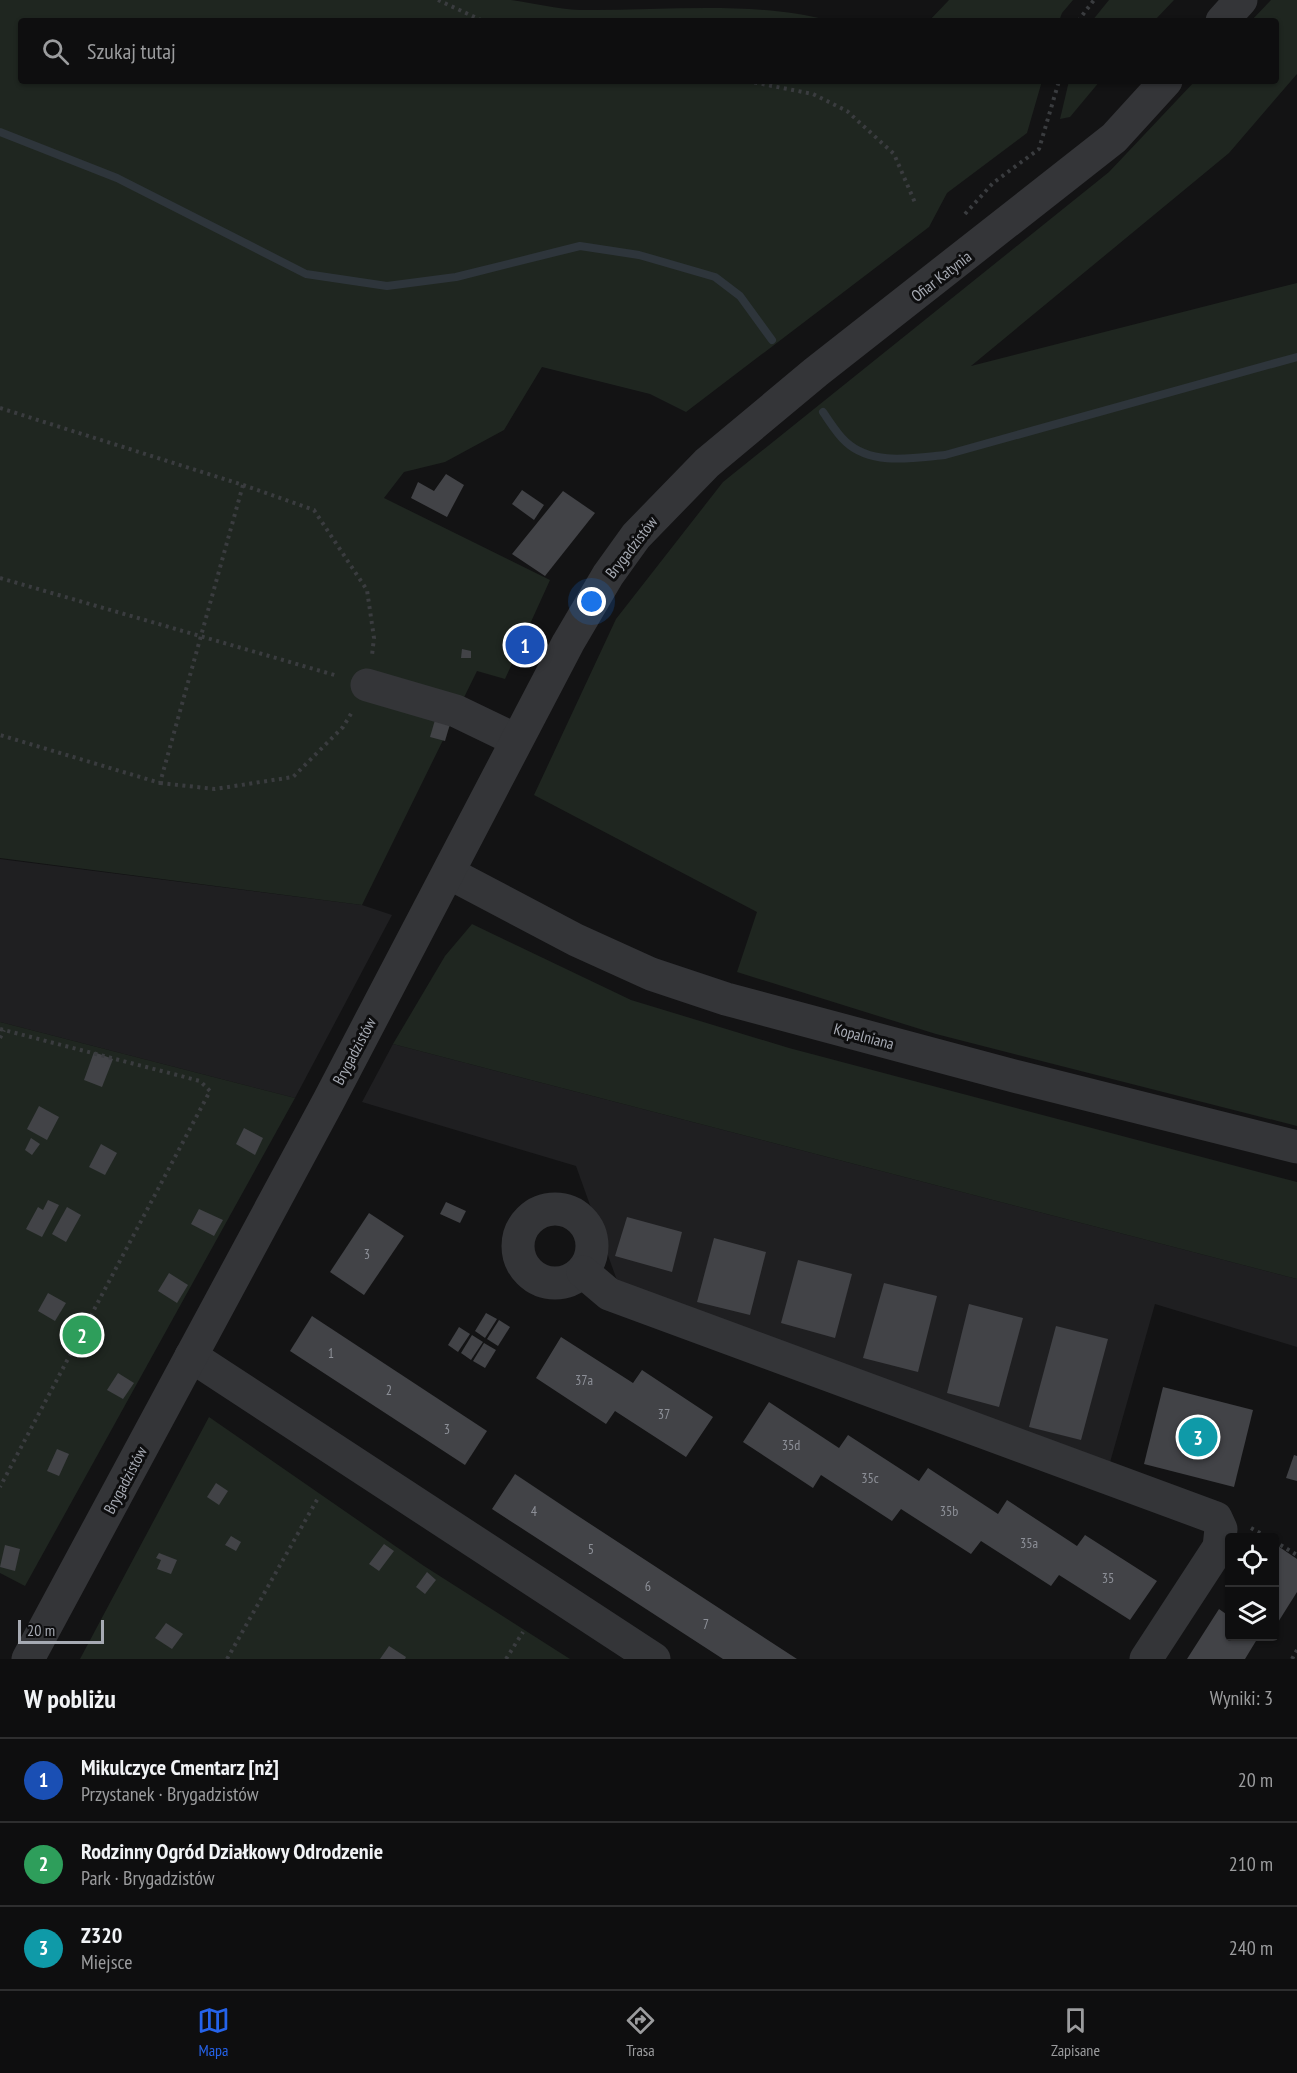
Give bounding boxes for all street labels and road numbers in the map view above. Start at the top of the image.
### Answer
street label: Ofiar Katynia [907,246,975,306]
street label: Brygadzistów [601,512,662,582]
street label: Brygadzistów [328,1013,380,1088]
street label: Kopalniana [832,1018,896,1054]
street label: Brygadzistów [99,1442,151,1517]

